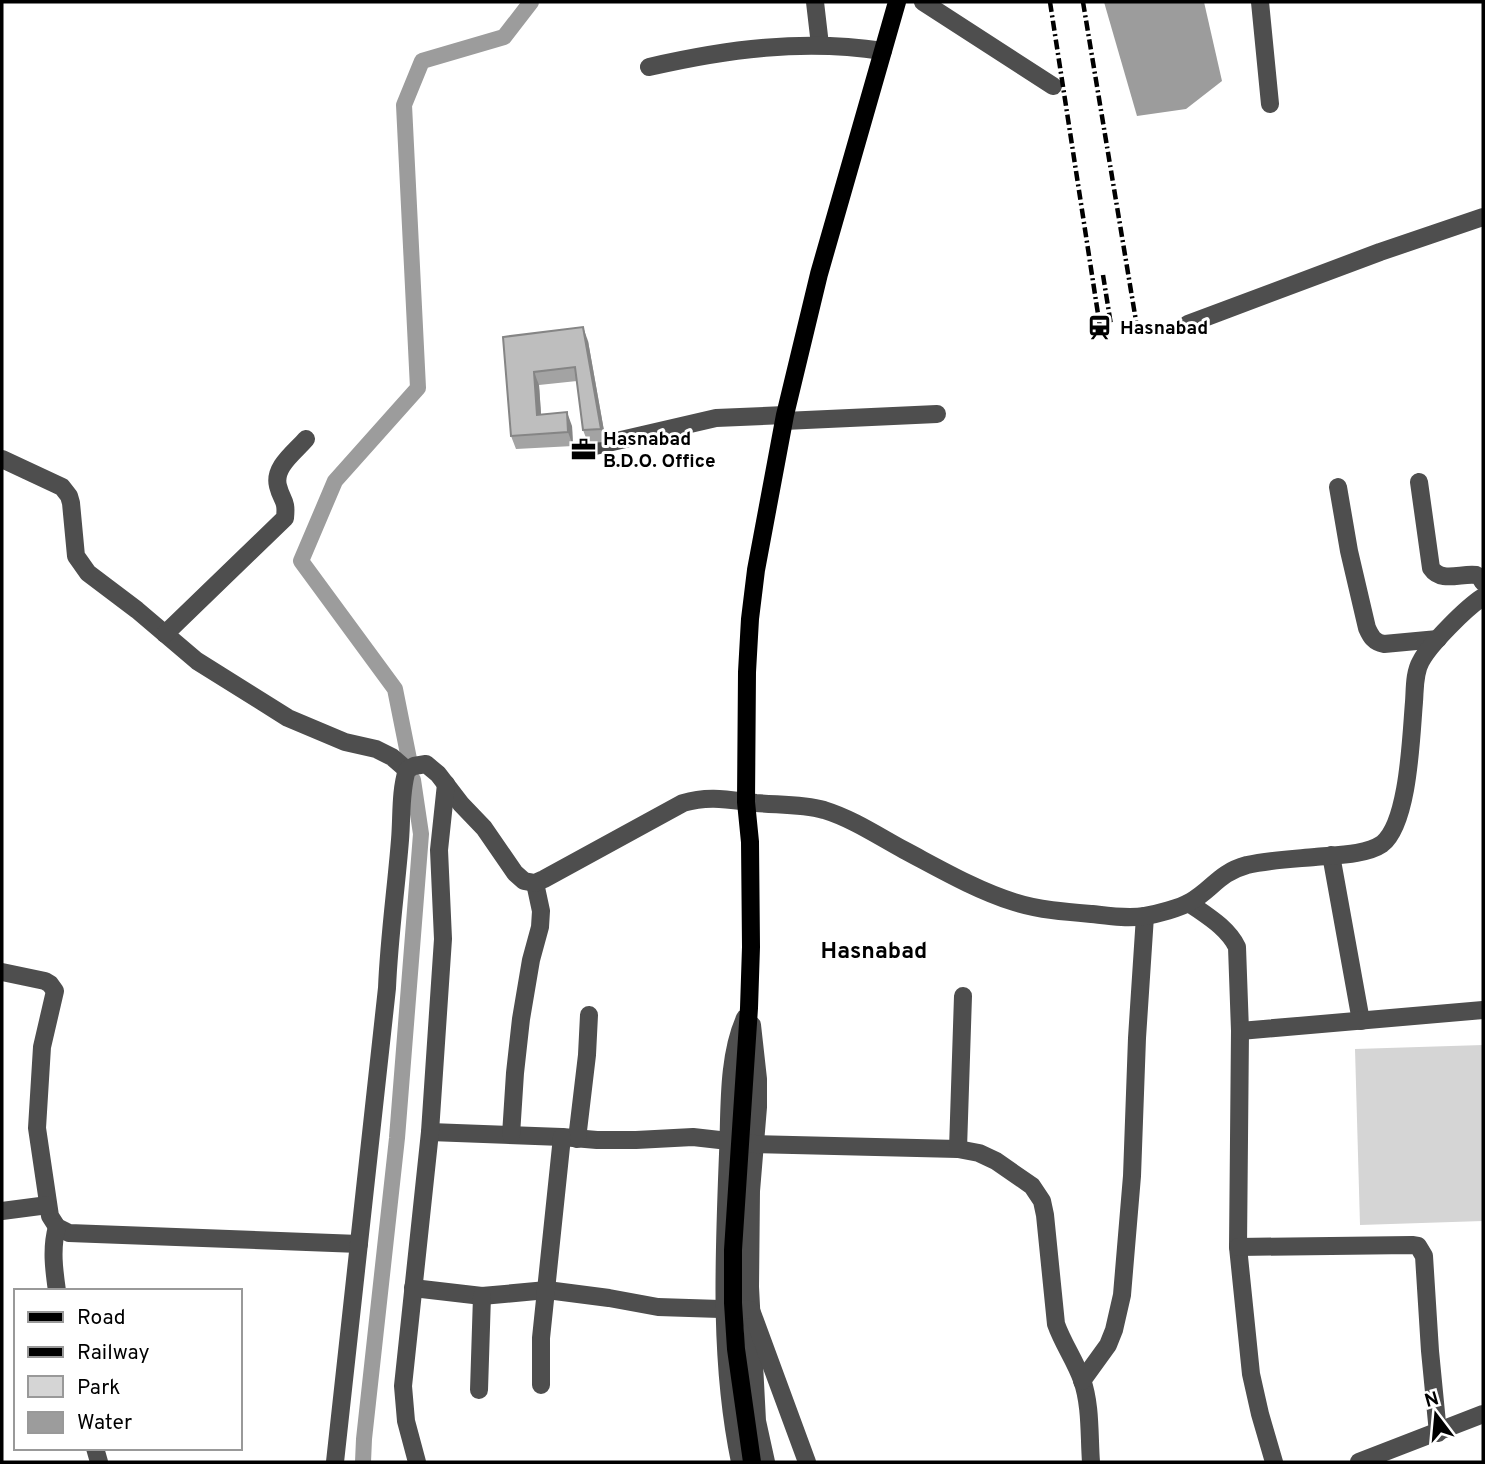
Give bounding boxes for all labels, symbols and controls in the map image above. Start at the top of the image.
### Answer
station icon: Hasnabad [1086,313,1114,341]
place label: Hasnabad [1120,317,1208,341]
place label: Hasnabad B.D.O. Office [603,428,716,474]
office icon: Hasnabad B.D.O. Office [569,435,597,463]
district label: Hasnabad [821,938,927,967]
legend [14,1289,242,1450]
text: Road [77,1305,126,1332]
text: Railway [77,1340,150,1367]
text: Park [77,1375,120,1402]
north arrow [1401,1380,1471,1450]
text: N [1422,1387,1442,1414]
text: Water [77,1410,132,1437]

